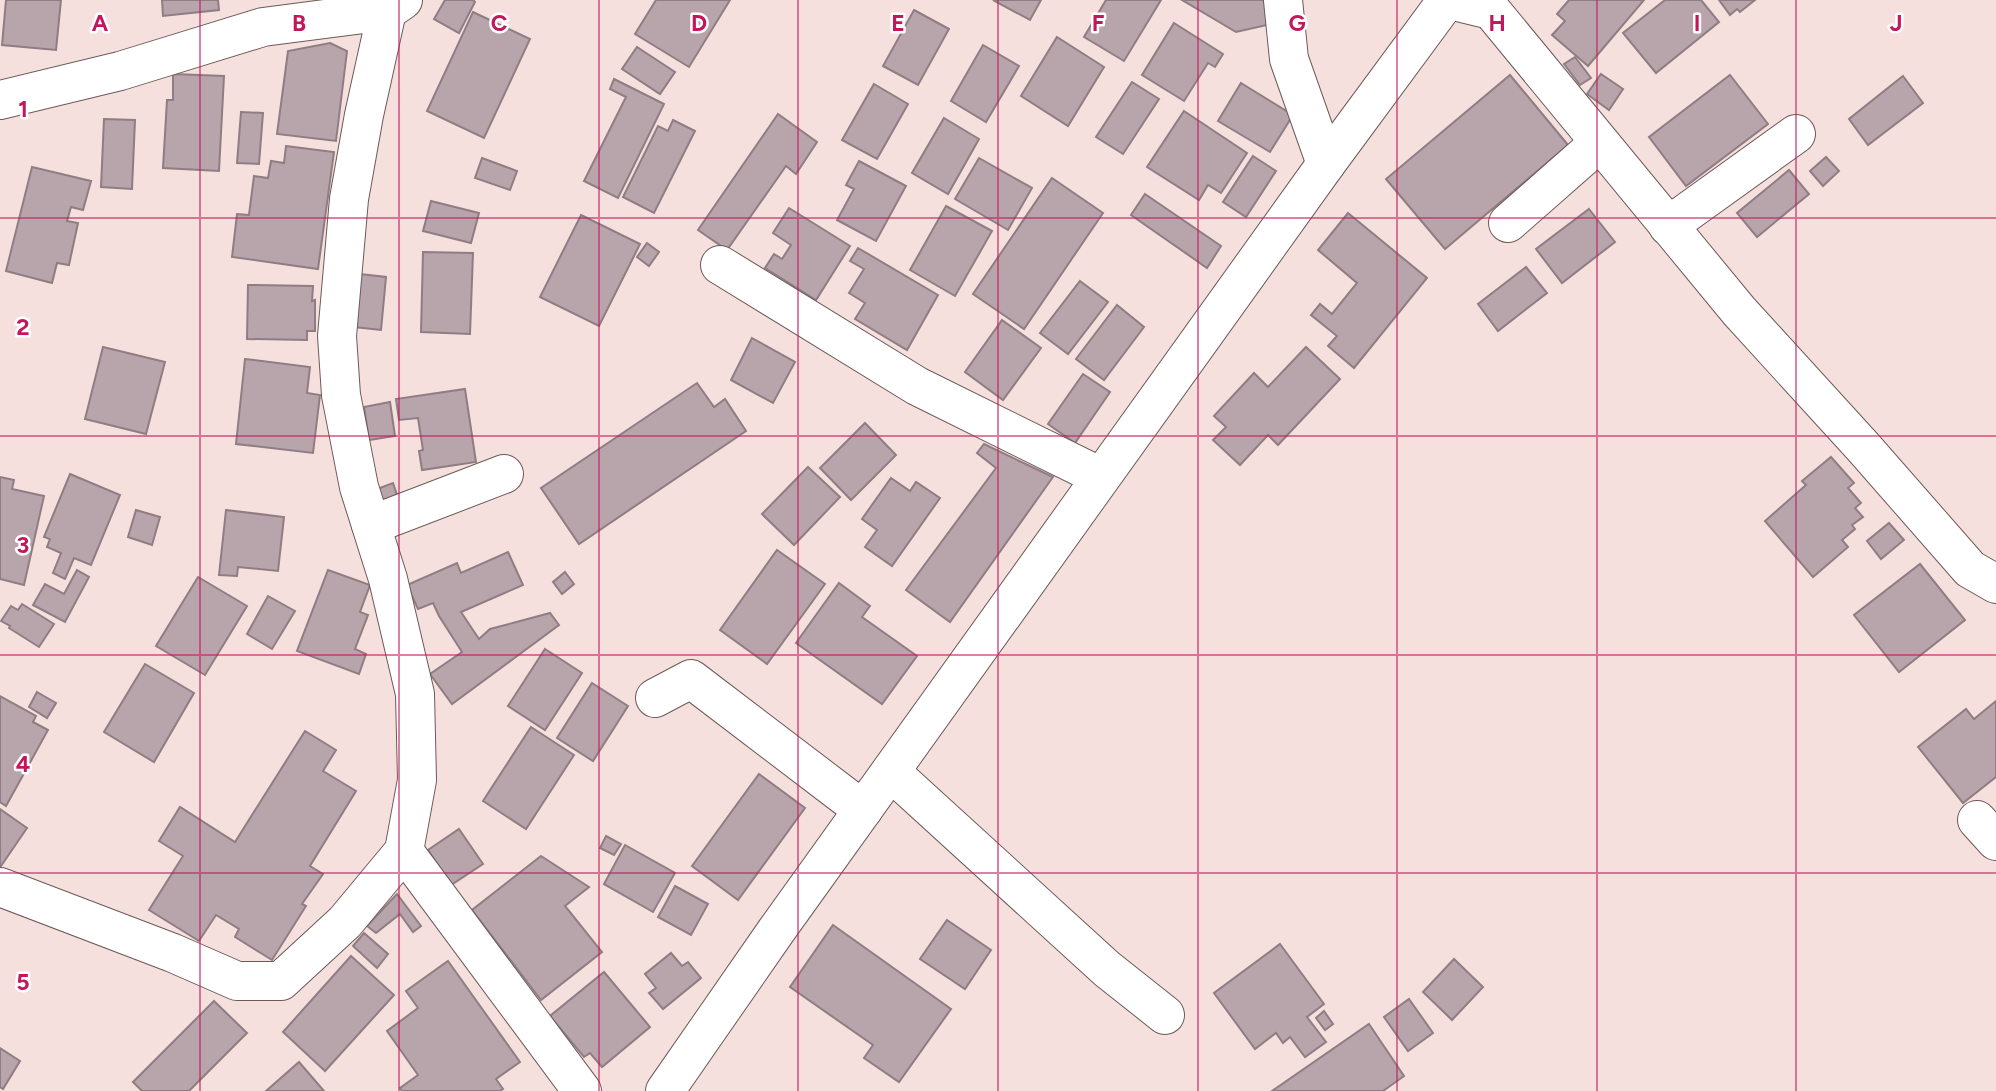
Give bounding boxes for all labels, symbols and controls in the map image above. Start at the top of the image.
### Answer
text: A [92,9,109,37]
text: B [292,9,306,37]
text: C [491,9,508,37]
text: D [691,9,707,37]
text: E [891,9,905,37]
text: F [1092,9,1105,37]
text: G [1288,9,1306,37]
text: H [1488,9,1506,37]
text: I [1694,9,1700,37]
text: J [1890,9,1902,37]
text: 1 [18,95,28,123]
text: 2 [16,313,30,341]
text: 3 [17,531,29,559]
text: 4 [16,750,30,778]
text: 5 [16,968,30,996]

